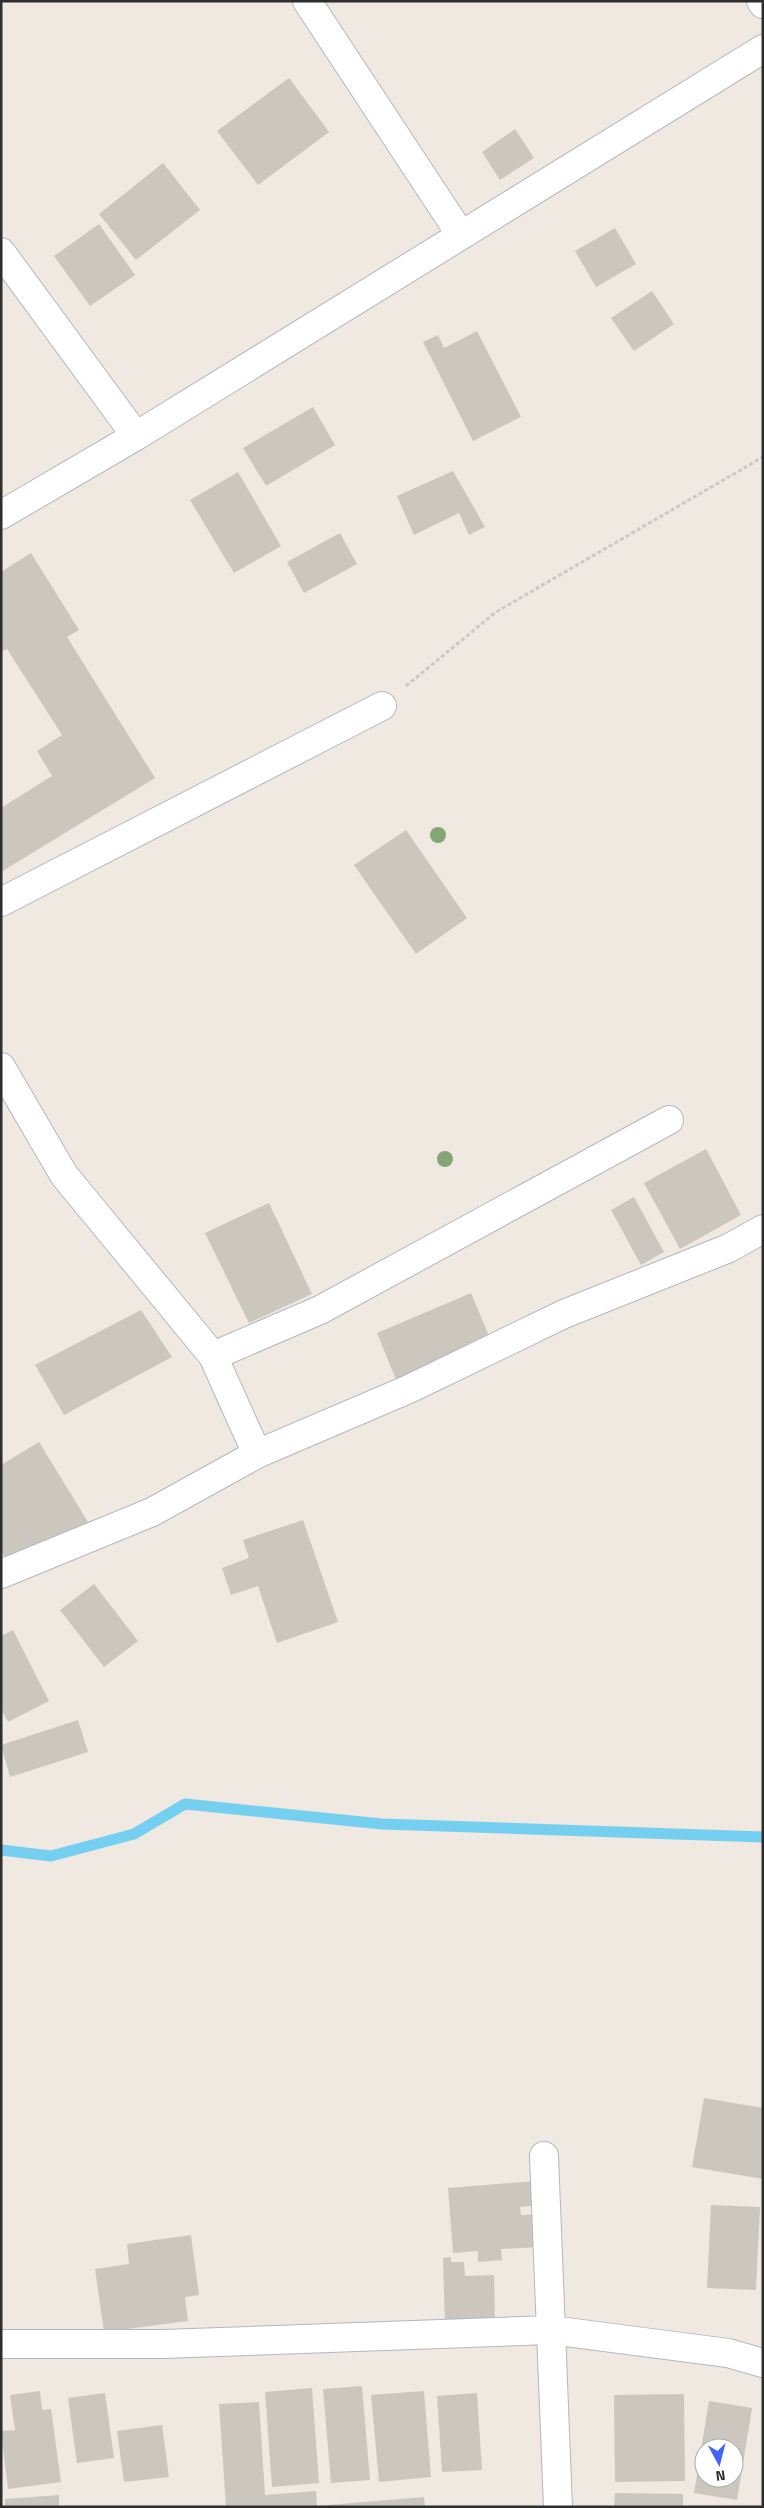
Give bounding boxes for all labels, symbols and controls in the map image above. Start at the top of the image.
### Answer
north arrow [694,2438,744,2488]
text: N [715,2465,727,2487]

